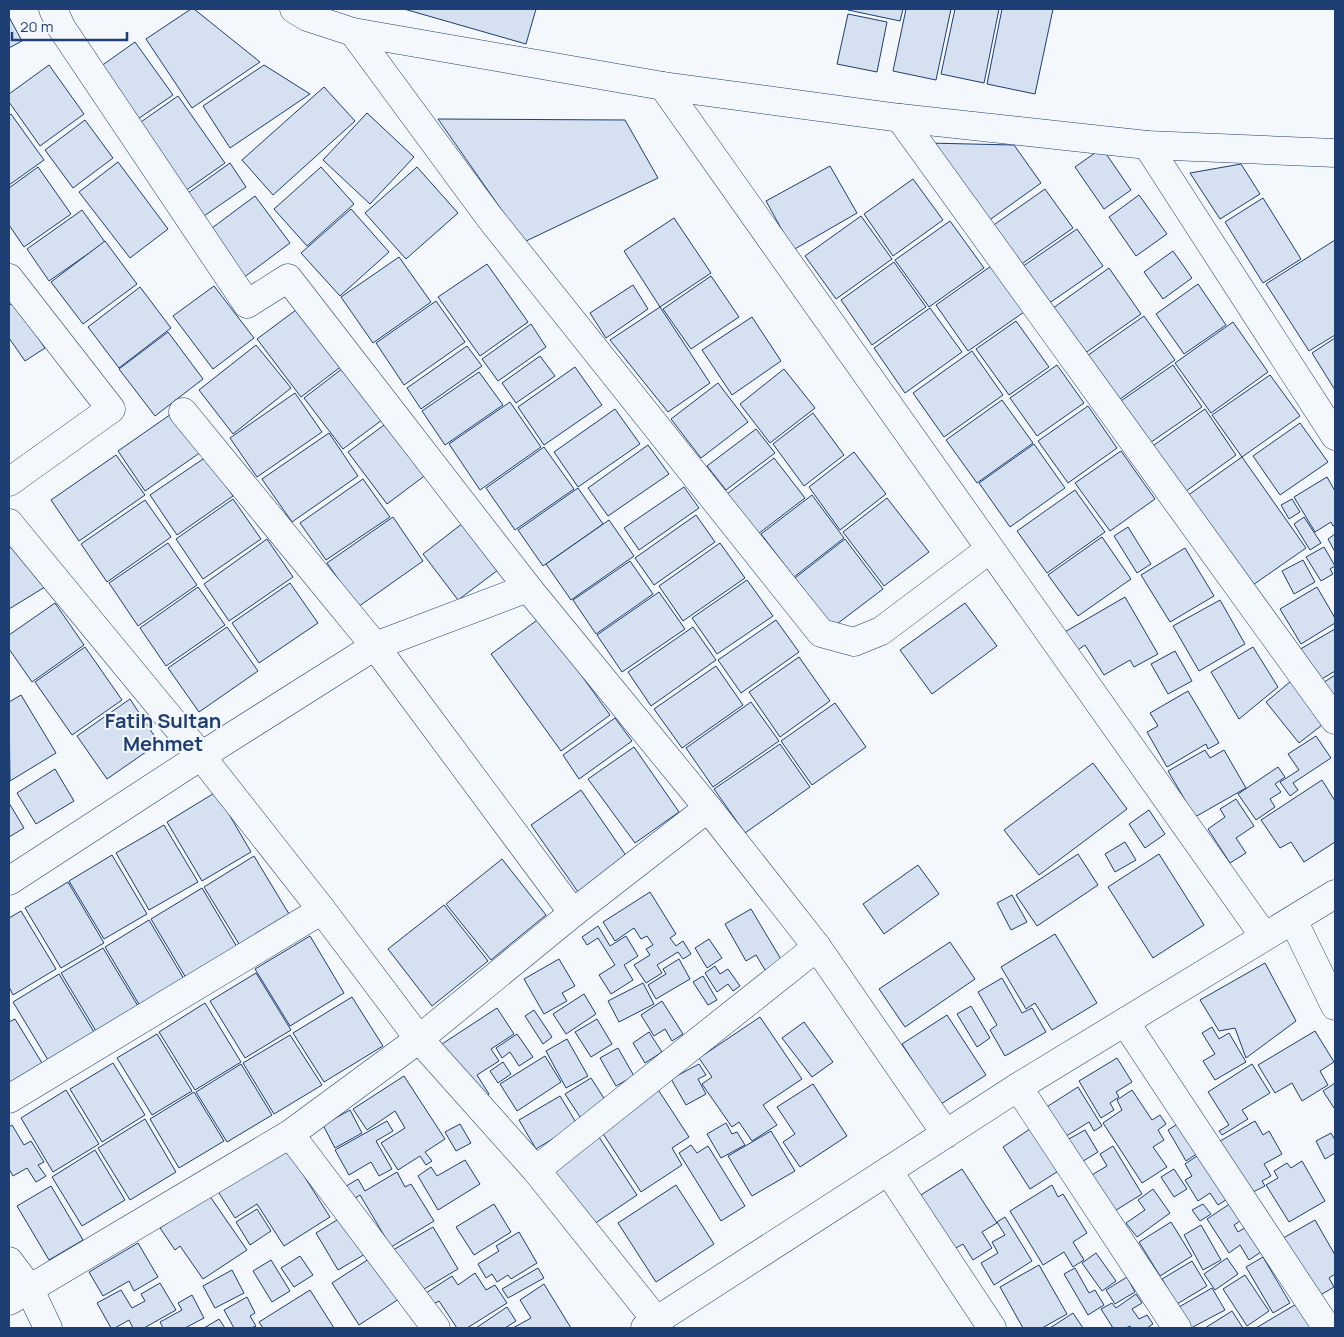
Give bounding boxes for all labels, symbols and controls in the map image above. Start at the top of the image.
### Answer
scale bar [12,10,128,42]
text: 20 m [20,16,53,37]
district label: Fatih Sultan Mehmet [105,707,221,757]

